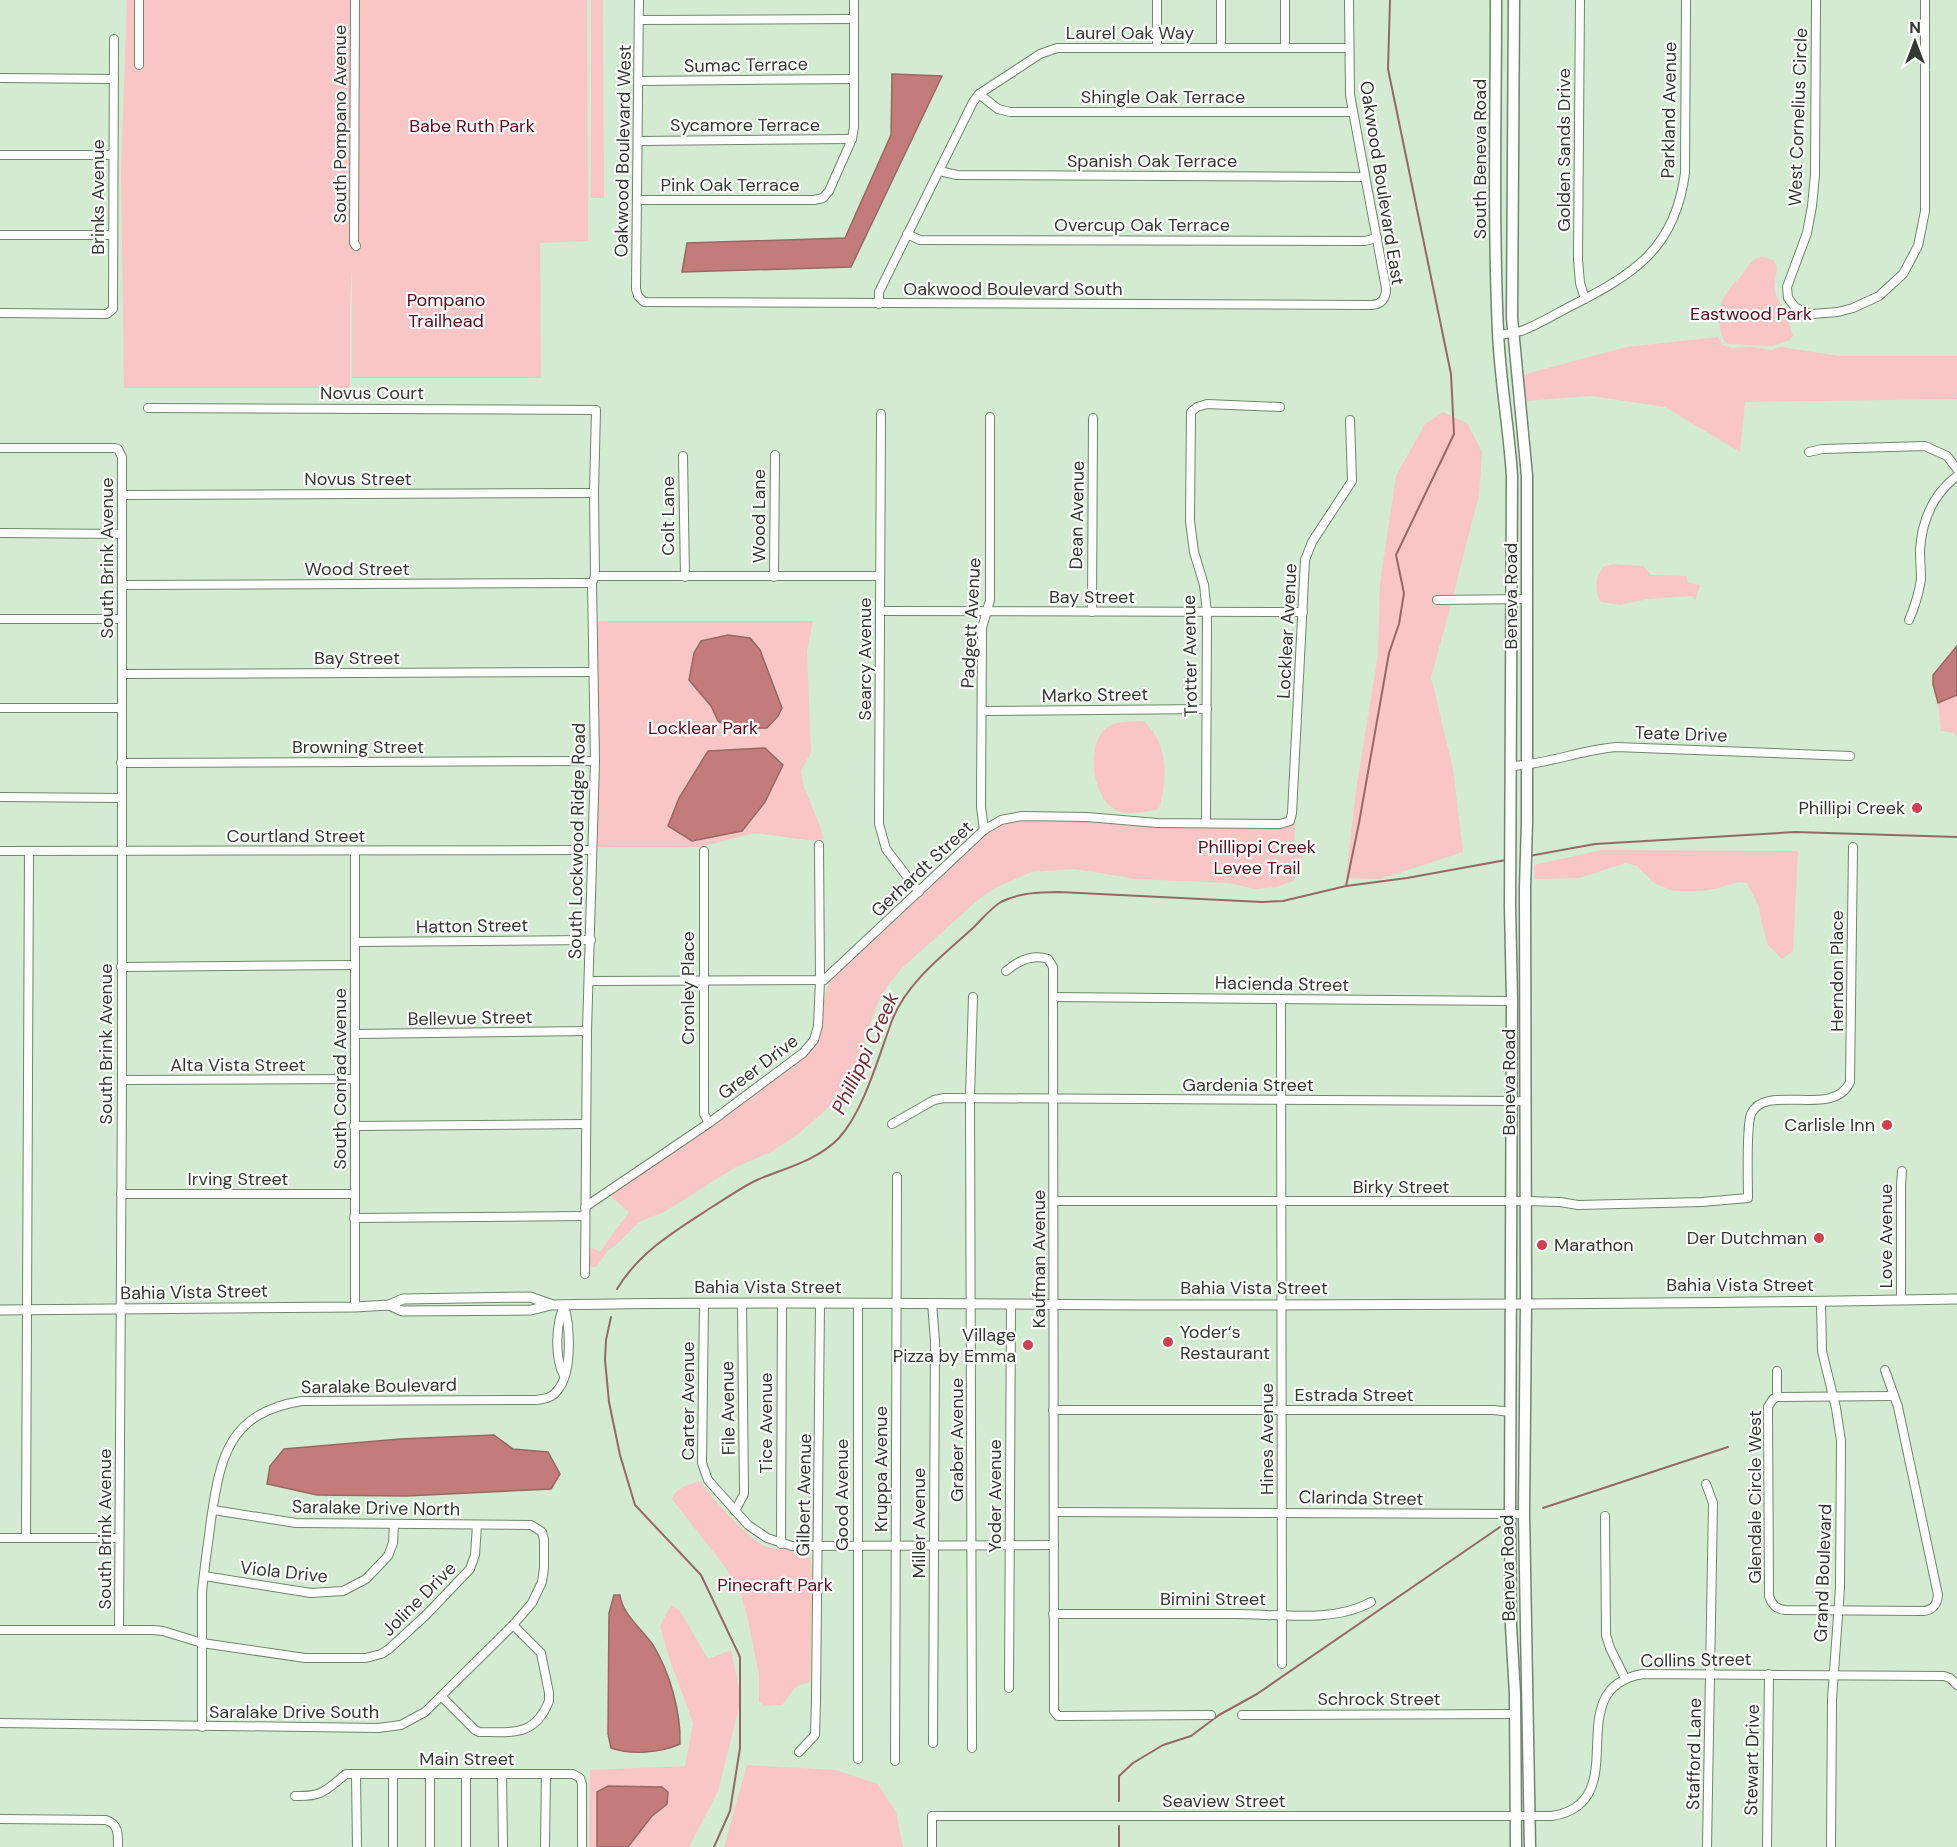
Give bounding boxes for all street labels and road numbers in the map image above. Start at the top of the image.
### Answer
street label: Laurel Oak Way [1066,21,1194,45]
street label: South Pompano Avenue [328,25,352,223]
street label: West Cornelius Circle [1783,27,1813,207]
street label: Parkland Avenue [1656,41,1682,179]
street label: Oakwood Boulevard West [609,44,637,258]
street label: Sumac Terrace [684,52,808,78]
street label: Golden Sands Drive [1552,68,1576,232]
street label: Oakwood Boulevard East [1354,79,1410,287]
street label: South Beneva Road [1468,79,1492,239]
street label: Shingle Oak Terrace [1081,85,1245,109]
street label: Sycamore Terrace [670,113,820,137]
street label: Brinks Avenue [86,139,110,255]
street label: Spanish Oak Terrace [1067,149,1237,173]
street label: Pink Oak Terrace [661,173,799,197]
street label: Overcup Oak Terrace [1054,213,1230,237]
street label: Oakwood Boulevard South [903,277,1123,301]
street label: Novus Court [320,381,424,405]
street label: Dean Avenue [1064,460,1090,570]
street label: Novus Street [304,467,412,491]
street label: Wood Lane [747,469,771,563]
street label: Colt Lane [656,476,680,556]
street label: South Brink Avenue [95,478,119,638]
street label: Beneva Road [1499,543,1523,649]
street label: Wood Street [305,557,409,581]
street label: Padgett Avenue [956,557,986,689]
street label: Locklear Avenue [1271,563,1303,699]
street label: Bay Street [1049,585,1135,609]
street label: Trotter Avenue [1177,595,1203,717]
street label: Searcy Avenue [853,597,877,721]
street label: Bay Street [314,646,400,670]
street label: Marko Street [1042,682,1148,708]
street label: Teate Drive [1634,720,1728,748]
street label: South Lockwood Ridge Road [563,723,591,959]
street label: Browning Street [292,735,424,759]
street label: Gerhardt Street [866,816,978,922]
street label: Courtland Street [227,824,365,848]
street label: Herndon Place [1825,910,1849,1032]
street label: Hatton Street [416,913,528,939]
street label: Cronley Place [676,931,700,1045]
street label: South Brink Avenue [94,964,118,1124]
street label: Hacienda Street [1215,971,1349,997]
street label: South Conrad Avenue [328,988,352,1170]
street label: Bellevue Street [407,1005,533,1031]
street label: Greer Drive [713,1029,803,1105]
street label: Beneva Road [1497,1029,1521,1135]
street label: Alta Vista Street [170,1053,306,1077]
street label: Gardenia Street [1182,1073,1314,1097]
street label: Irving Street [188,1167,288,1191]
street label: Birky Street [1353,1175,1449,1199]
street label: Love Avenue [1874,1184,1898,1288]
street label: Kaufman Avenue [1027,1190,1051,1328]
street label: Bahia Vista Street [1666,1273,1814,1297]
street label: Bahia Vista Street [694,1275,842,1299]
street label: Bahia Vista Street [1180,1276,1328,1300]
street label: Bahia Vista Street [120,1279,268,1305]
street label: Carter Avenue [676,1342,700,1461]
street label: File Avenue [715,1361,741,1455]
street label: Saralake Boulevard [301,1373,457,1399]
street label: Tice Avenue [754,1373,778,1473]
street label: Graber Avenue [945,1378,969,1502]
street label: Hines Avenue [1255,1383,1279,1495]
street label: Estrada Street [1294,1383,1414,1407]
street label: Kruppa Avenue [869,1406,893,1532]
street label: Glendale Circle West [1743,1410,1767,1584]
street label: Gilbert Avenue [791,1433,817,1557]
street label: Good Avenue [830,1439,854,1551]
street label: Yoder Avenue [983,1439,1007,1553]
street label: South Brink Avenue [93,1449,117,1609]
street label: Miller Avenue [907,1468,931,1578]
street label: Clarinda Street [1298,1485,1424,1511]
street label: Saralake Drive North [292,1495,460,1521]
street label: Grand Boulevard [1809,1503,1837,1643]
street label: Beneva Road [1495,1514,1521,1622]
street label: Viola Drive [239,1555,329,1589]
street label: Joline Drive [377,1557,461,1641]
street label: Bimini Street [1160,1587,1266,1611]
street label: Collins Street [1640,1647,1752,1673]
street label: Schrock Street [1317,1687,1441,1711]
street label: Stafford Lane [1681,1698,1707,1810]
street label: Saralake Drive South [209,1700,379,1724]
street label: Stewart Drive [1739,1704,1765,1816]
street label: Main Street [419,1747,515,1771]
street label: Seaview Street [1162,1789,1286,1813]

